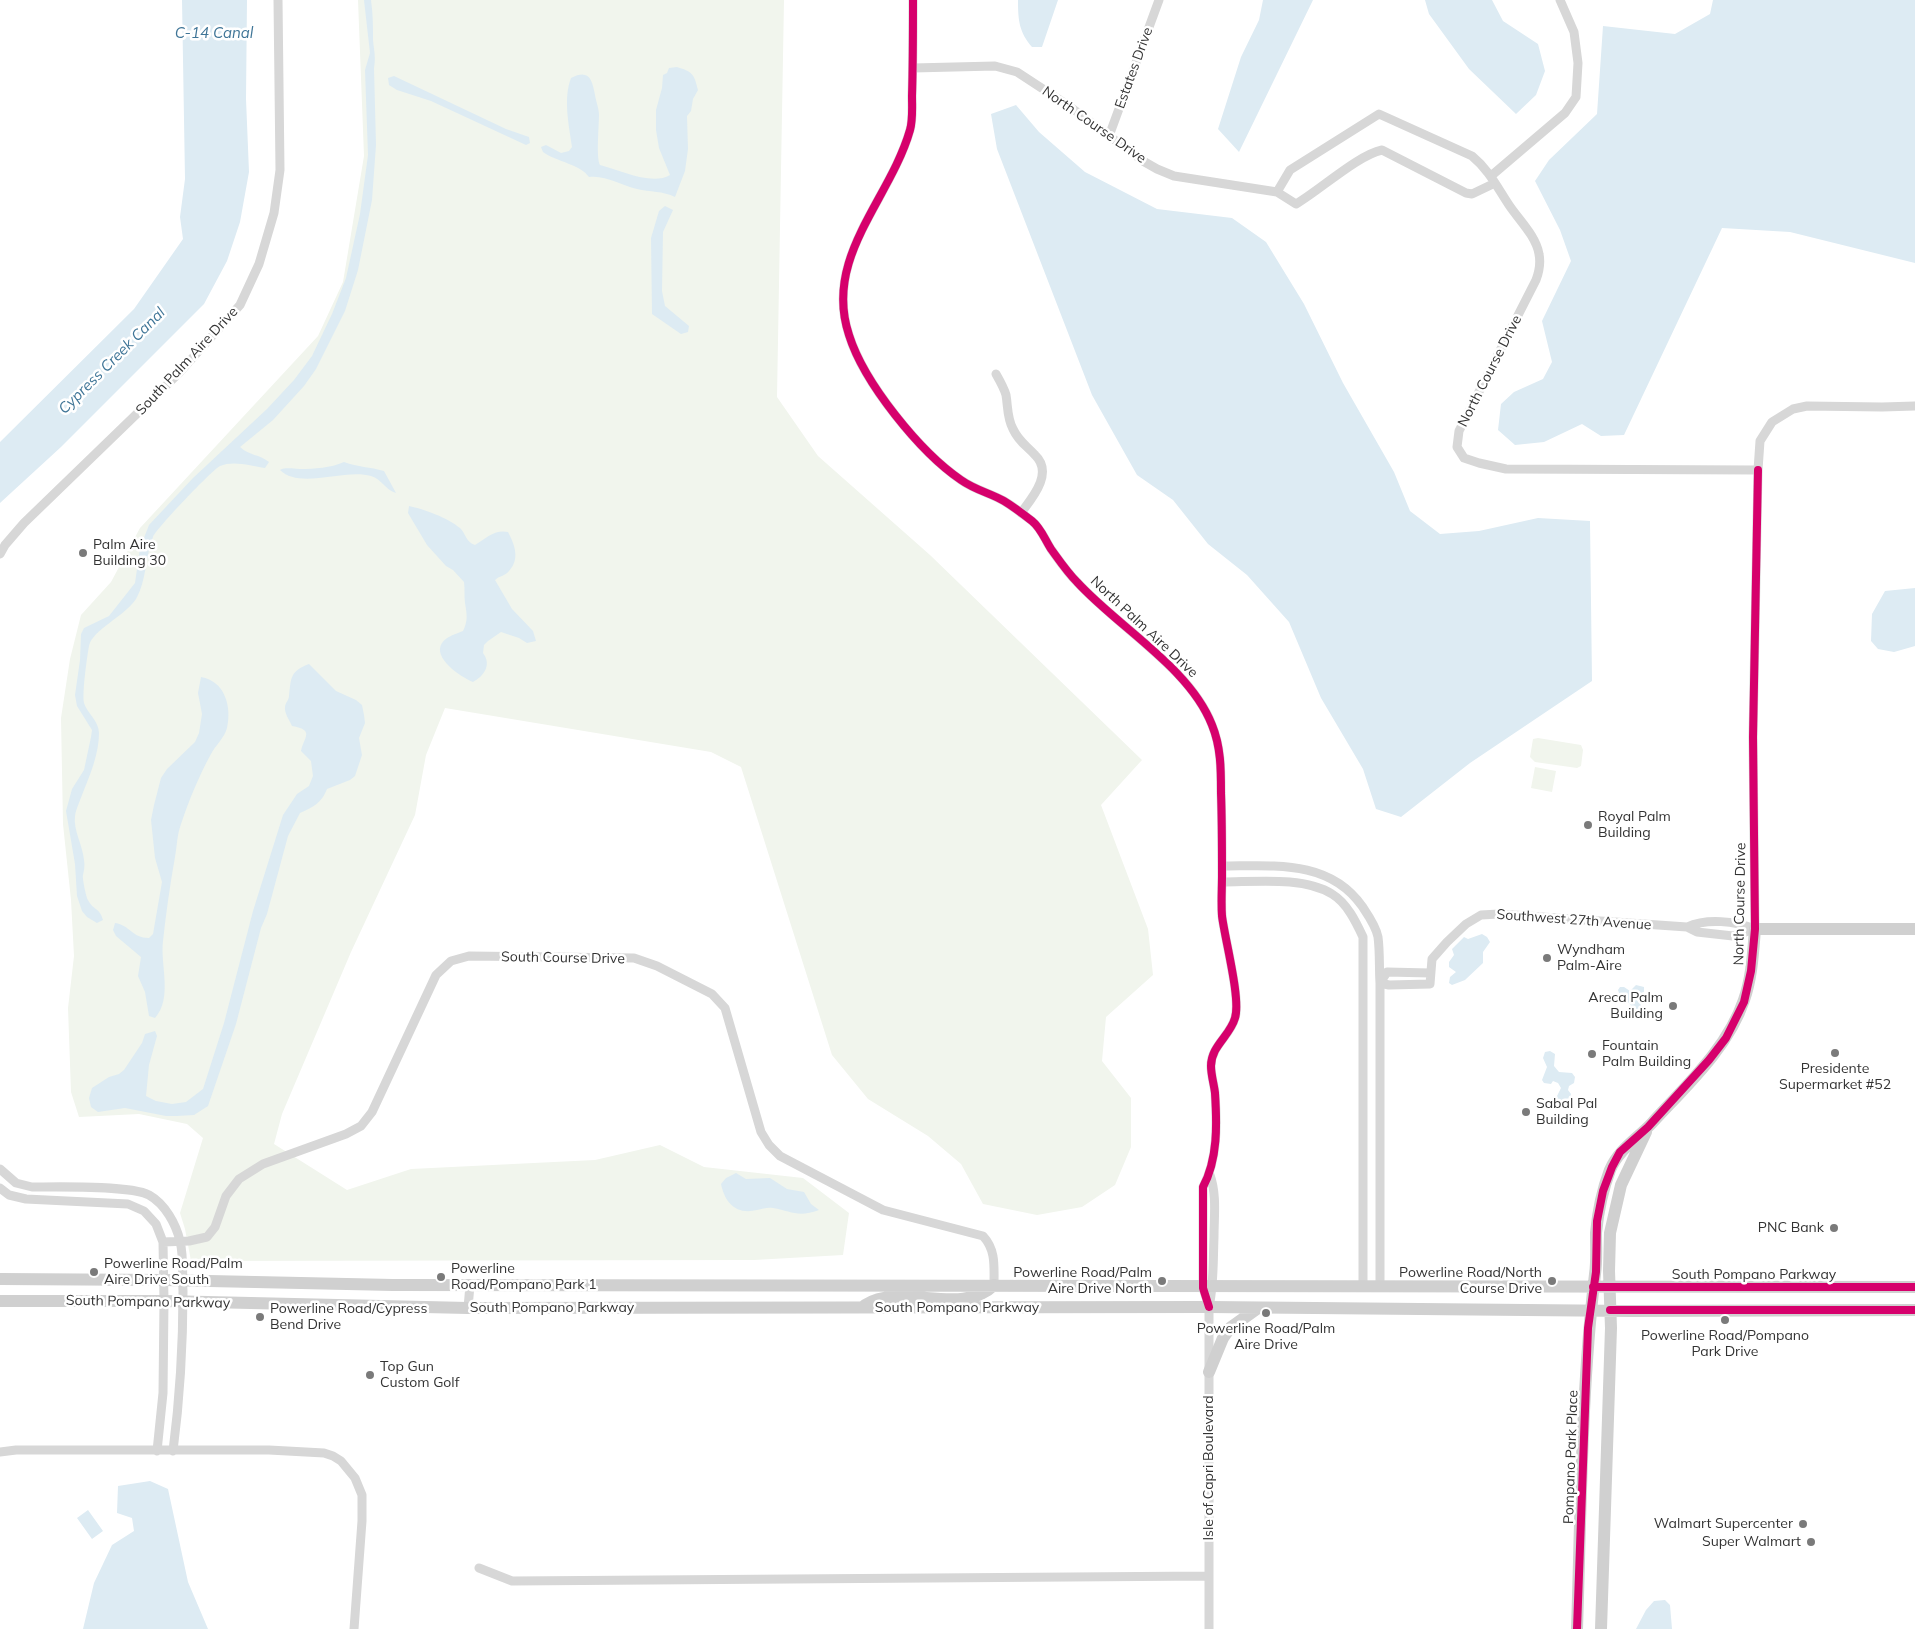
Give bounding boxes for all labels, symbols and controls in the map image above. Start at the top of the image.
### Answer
water label: C-14 Canal [175,24,253,42]
street label: Estates Drive [1112,25,1156,111]
street label: North Course Drive [1039,83,1149,167]
street label: South Palm Aire Drive [133,303,241,419]
water label: Cypress Creek Canal [55,304,169,418]
street label: North Course Drive [1455,312,1525,430]
place label: Palm Aire Building 30 [93,537,166,570]
marker: Palm Aire Building 30 [77,547,89,559]
street label: North Palm Aire Drive [1087,573,1201,681]
place label: Royal Palm Building [1598,809,1671,842]
marker: Royal Palm Building [1582,819,1594,831]
street label: North Course Drive [1731,842,1749,966]
street label: Southwest 27th Avenue [1496,906,1652,934]
place label: Wyndham Palm-Aire [1557,942,1625,974]
street label: South Course Drive [501,949,625,967]
marker: Wyndham Palm-Aire [1541,952,1553,964]
place label: Areca Palm Building [1588,990,1663,1022]
marker: Areca Palm Building [1667,1000,1679,1012]
place label: Fountain Palm Building [1602,1038,1691,1070]
marker: Presidente Supermarket #52 [1829,1047,1841,1059]
marker: Fountain Palm Building [1586,1048,1598,1060]
place label: Presidente Supermarket #52 [1779,1061,1891,1094]
place label: Sabal Pal Building [1536,1096,1597,1128]
marker: Sabal Pal Building [1520,1106,1532,1118]
place label: PNC Bank [1758,1220,1824,1236]
marker: PNC Bank [1828,1222,1840,1234]
place label: Powerline Road/Palm Aire Drive South [104,1256,243,1288]
place label: Powerline Road/Pompano Park 1 [451,1261,597,1294]
place label: Powerline Road/Palm Aire Drive North [1013,1265,1152,1298]
place label: Powerline Road/North Course Drive [1399,1265,1542,1298]
marker: Powerline Road/Palm Aire Drive South [88,1266,100,1278]
street label: South Pompano Parkway [1672,1267,1836,1283]
marker: Powerline Road/Pompano Park 1 [435,1271,447,1283]
marker: Powerline Road/Palm Aire Drive North [1156,1275,1168,1287]
marker: Powerline Road/North Course Drive [1546,1275,1558,1287]
street label: South Pompano Parkway [66,1292,230,1312]
street label: South Pompano Parkway [470,1300,634,1316]
street label: South Pompano Parkway [875,1300,1039,1316]
place label: Powerline Road/Cypress Bend Drive [270,1301,427,1334]
marker: Powerline Road/Palm Aire Drive [1260,1307,1272,1319]
marker: Powerline Road/Cypress Bend Drive [254,1311,266,1323]
marker: Powerline Road/Pompano Park Drive [1719,1314,1731,1326]
place label: Powerline Road/Palm Aire Drive [1197,1321,1335,1354]
place label: Powerline Road/Pompano Park Drive [1641,1328,1809,1360]
place label: Top Gun Custom Golf [380,1359,459,1391]
marker: Top Gun Custom Golf [364,1369,376,1381]
street label: Pompano Park Place [1560,1390,1582,1524]
street label: Isle of Capri Boulevard [1201,1395,1217,1541]
place label: Walmart Supercenter [1654,1516,1793,1532]
marker: Walmart Supercenter [1797,1518,1809,1530]
place label: Super Walmart [1702,1534,1801,1550]
marker: Super Walmart [1805,1536,1817,1548]

